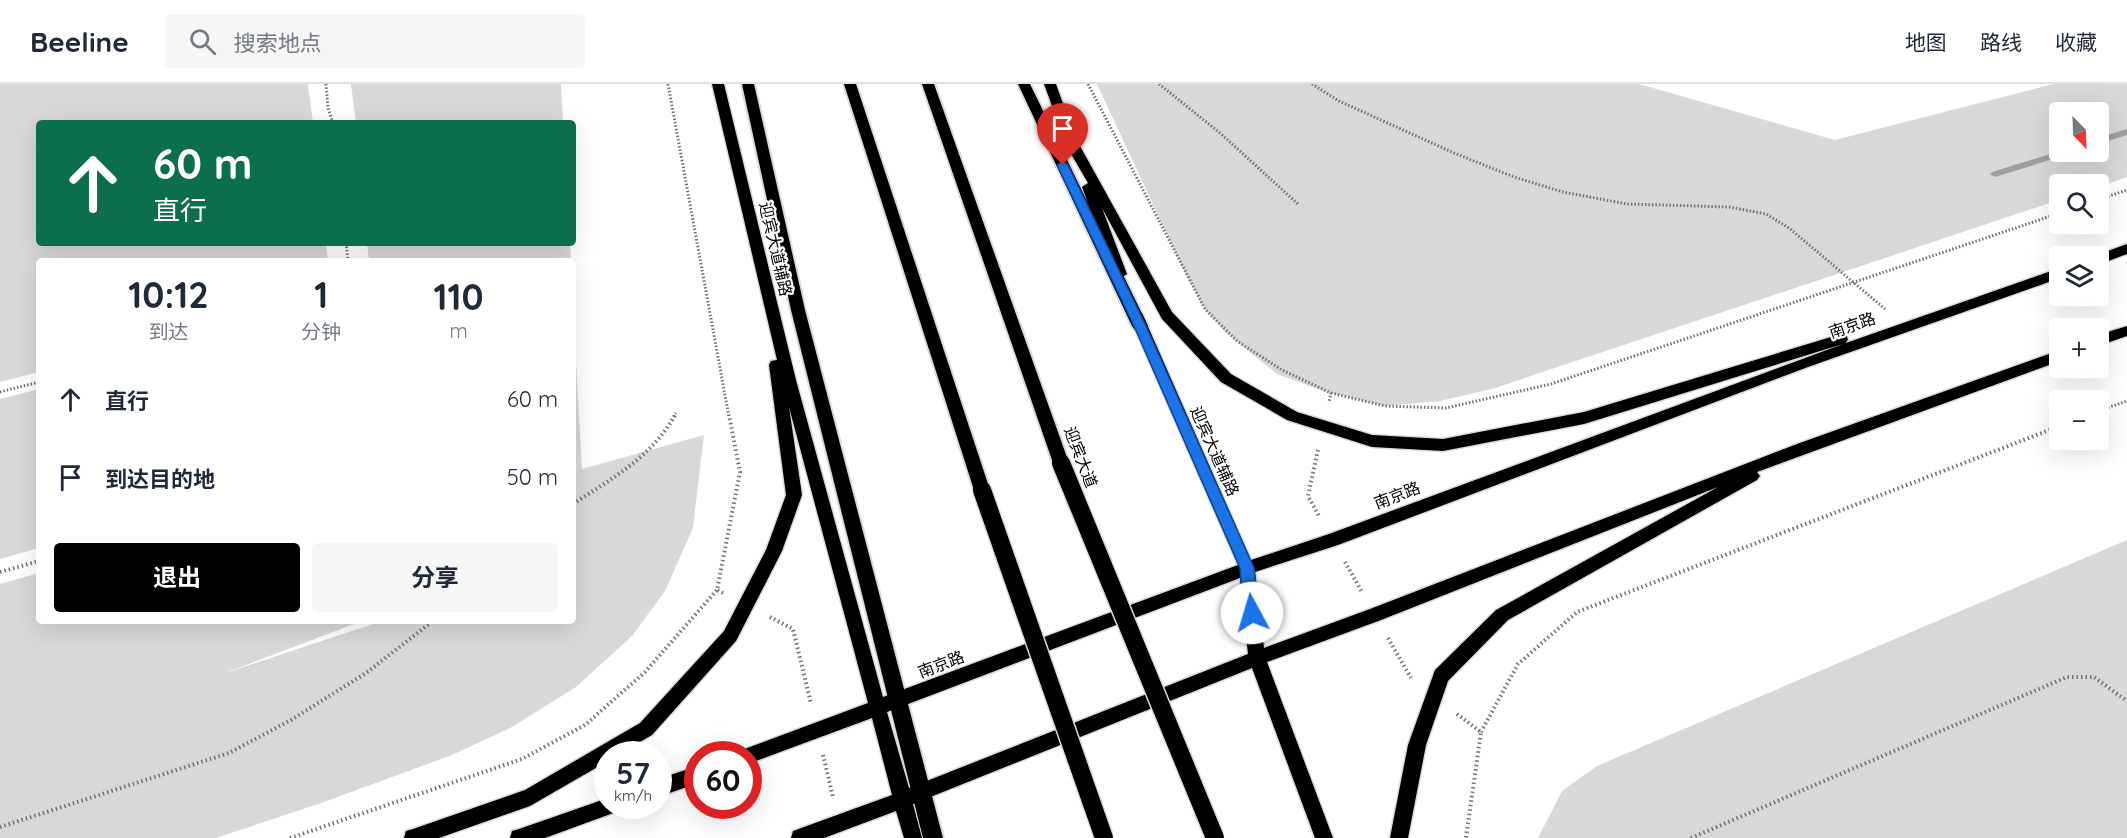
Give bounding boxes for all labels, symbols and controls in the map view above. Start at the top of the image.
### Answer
search box [165,14,585,68]
text: Beeline [30,24,129,59]
icon: search [186,25,219,58]
text: 搜索地点 [234,29,322,57]
text: 地图 [1905,29,1947,55]
text: 路线 [1980,29,2022,55]
text: 收藏 [2055,29,2097,55]
north arrow [2049,102,2109,162]
map controls [2049,102,2109,450]
pin [1037,103,1088,165]
icon: arrive [1046,112,1079,145]
text: 60 m [153,137,253,190]
icon: ahead [54,144,132,222]
button: search [2049,174,2109,234]
text: 直行 [153,193,207,227]
street label: 迎宾大道辅路 [755,200,797,298]
button: layers [2049,246,2109,306]
text: 10:12 [128,272,209,317]
text: 1 [314,272,328,317]
text: 110 [434,274,484,319]
street label: 南京路 [1826,308,1878,342]
text: m [449,318,468,343]
button: + [2049,318,2109,378]
text: 到达 [149,319,189,344]
text: 分钟 [301,319,341,344]
icon: ahead [54,383,87,416]
text: 60 m [507,385,558,413]
text: 直行 [105,387,149,415]
button: − [2049,390,2109,450]
street label: 迎宾大道辅路 [1186,403,1244,499]
street label: 迎宾大道 [1060,424,1102,490]
icon: arrive [54,461,87,494]
text: 50 m [507,463,558,491]
text: 到达目的地 [105,465,215,493]
street label: 南京路 [1371,477,1423,513]
button: 退出 [54,543,300,612]
button: 分享 [312,543,558,612]
position arrow [1220,581,1284,645]
street label: 南京路 [915,646,967,682]
speed limit sign: 60 [684,741,762,819]
text: 57 [616,754,650,792]
text: km/h [614,786,652,805]

